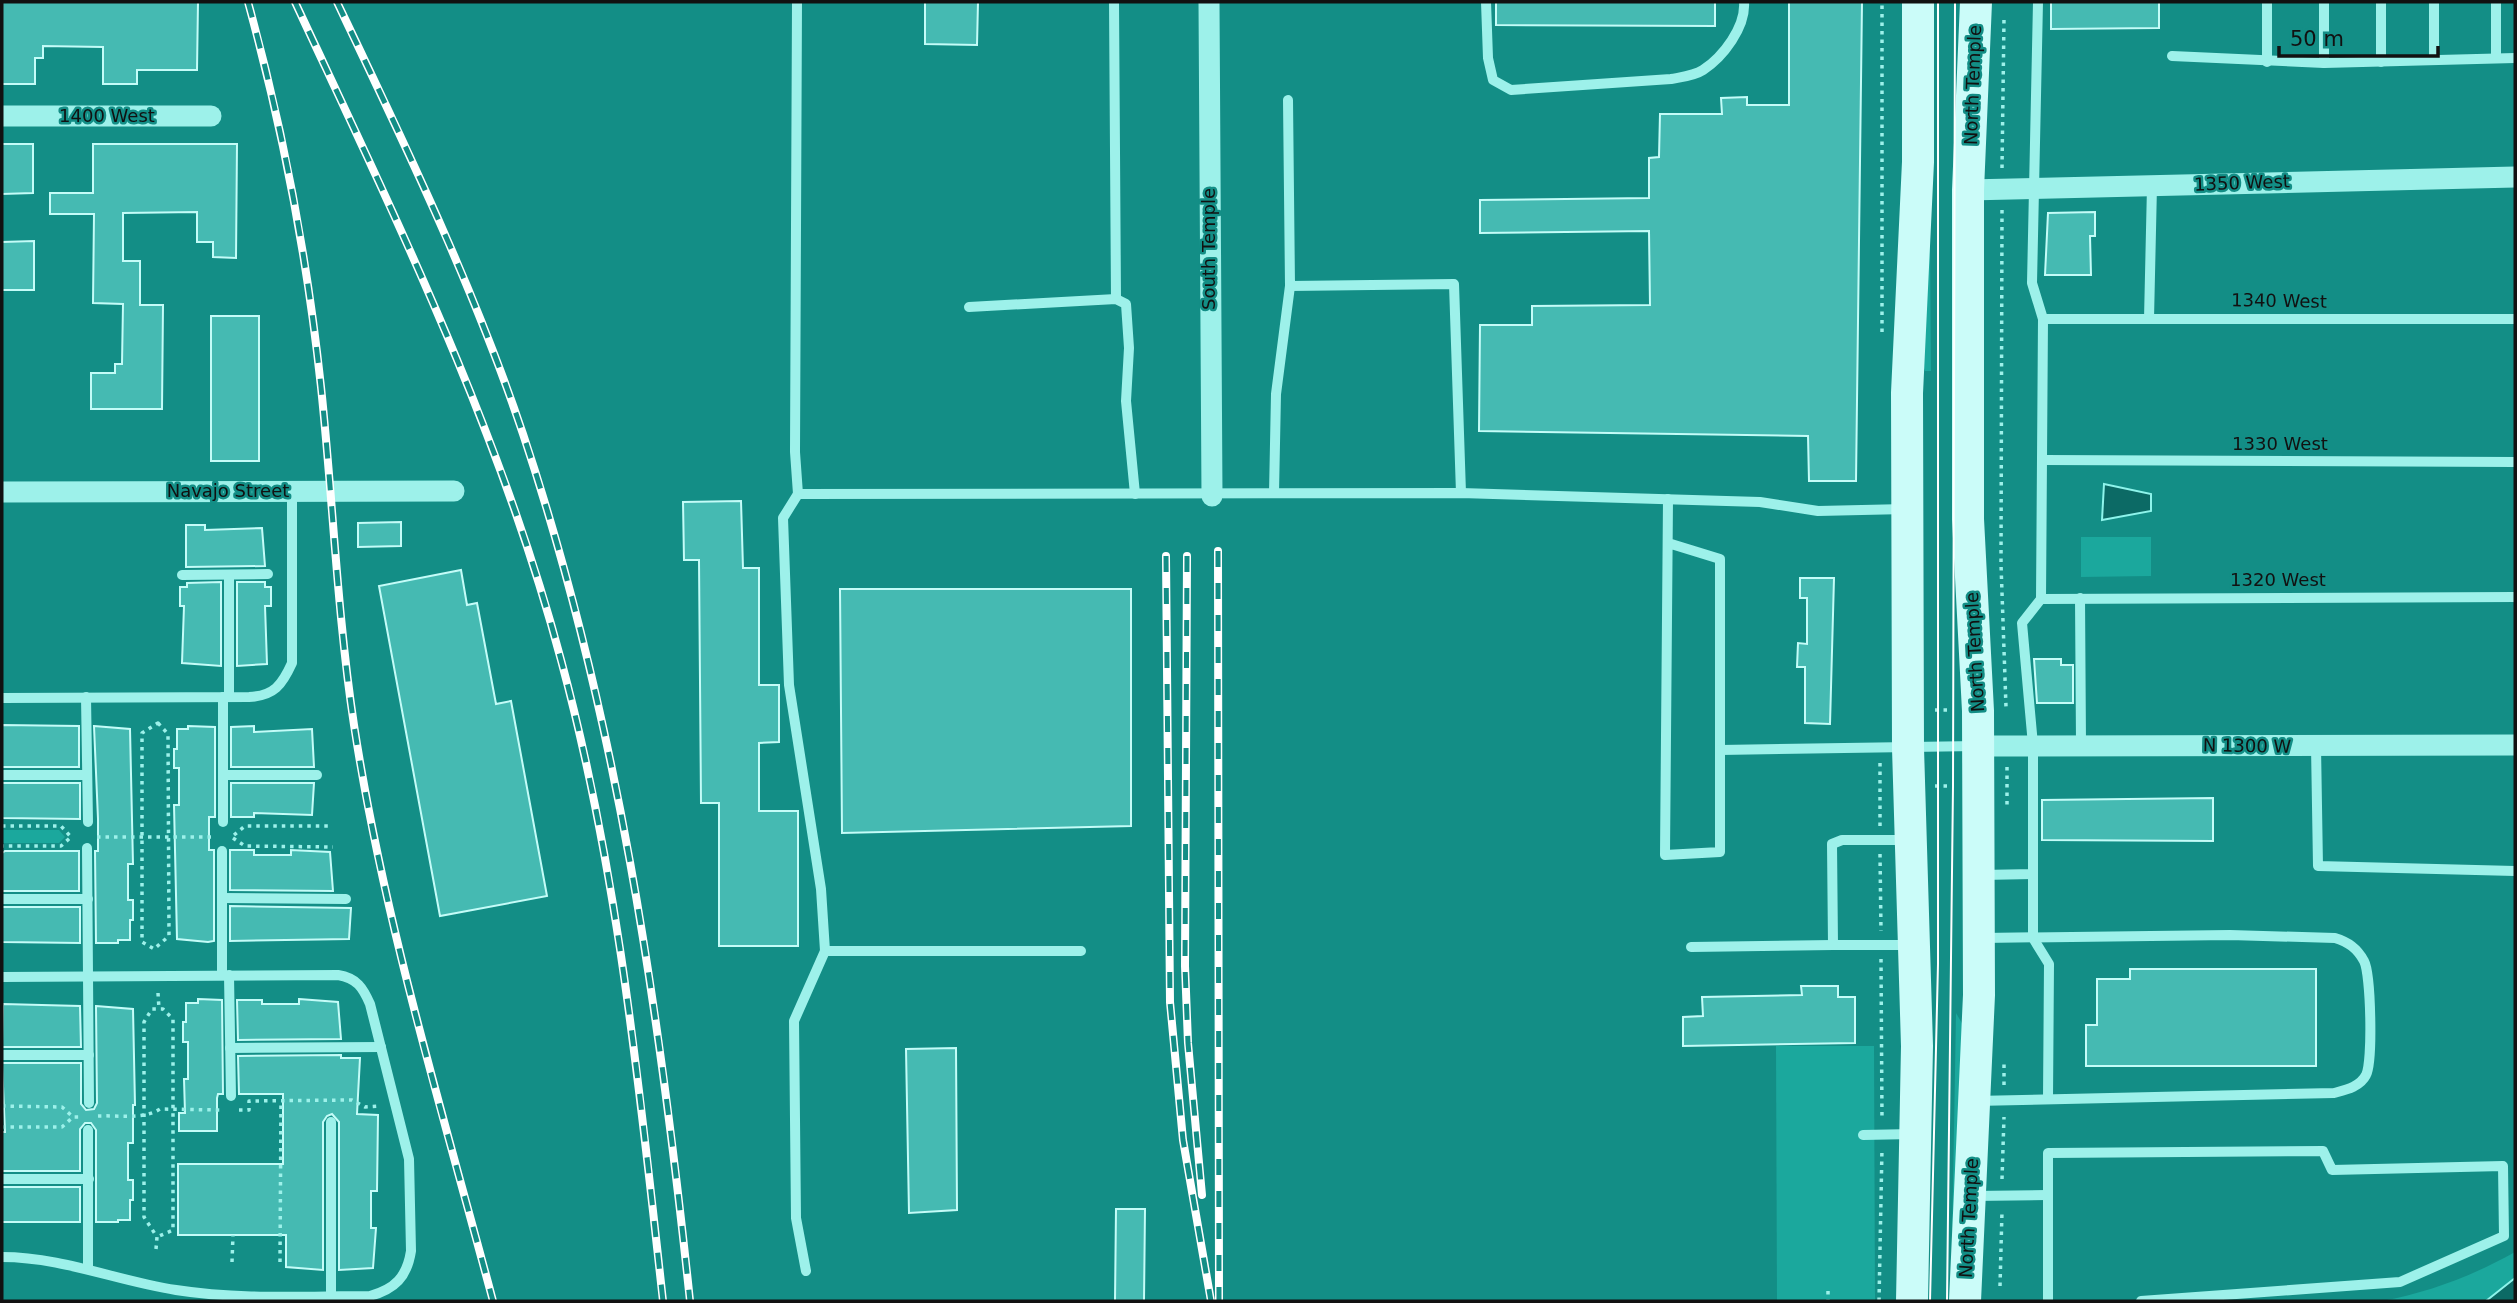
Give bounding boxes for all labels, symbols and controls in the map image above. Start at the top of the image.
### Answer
scale bar [2279,14,2438,58]
street label: North Temple [1960,25,1985,145]
text: 50 m [2290,27,2344,51]
street label: 1400 West [59,105,155,126]
street label: 1350 West [2194,170,2290,195]
street label: South Temple [1198,188,1219,310]
street label: 1340 West [2231,289,2327,312]
street label: 1330 West [2232,433,2328,454]
street label: Navajo Street [167,480,289,501]
street label: 1320 West [2230,569,2326,590]
street label: North Temple [1961,591,1988,713]
street label: N 1300 W [2203,734,2292,757]
street label: North Temple [1955,1157,1982,1279]

